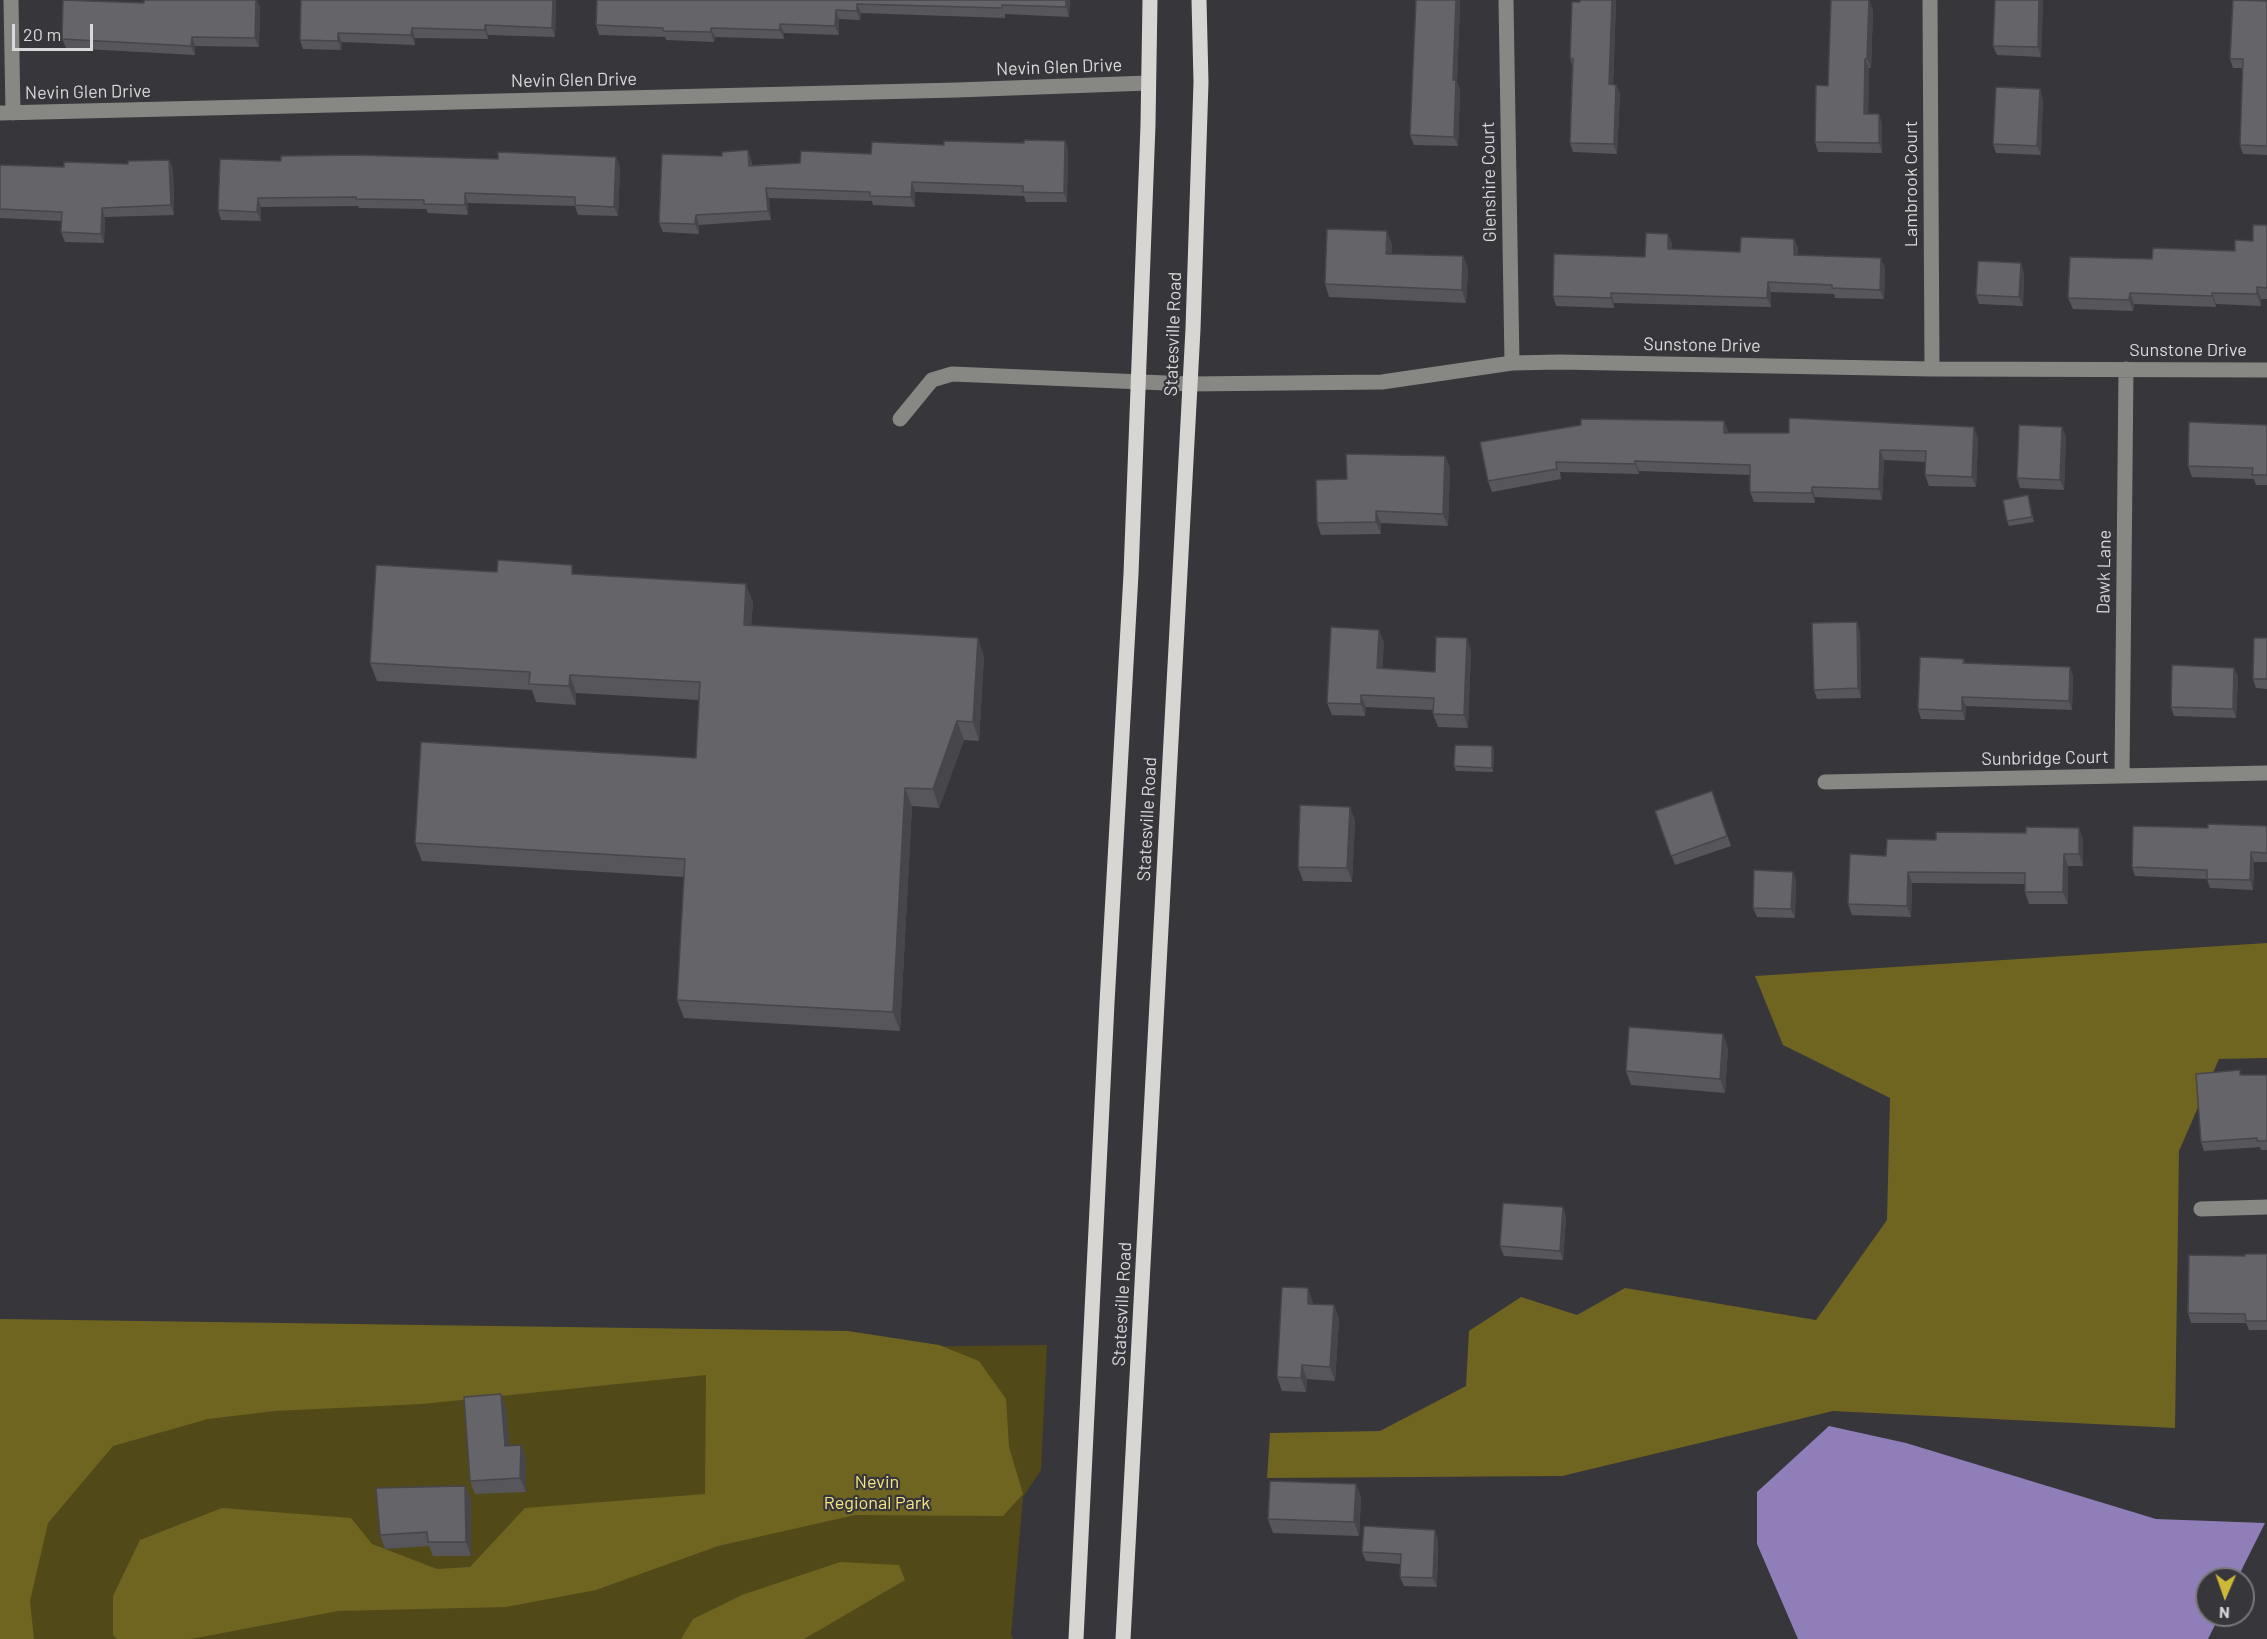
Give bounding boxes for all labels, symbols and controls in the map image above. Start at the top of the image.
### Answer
scale bar [15,12,96,50]
text: 20 m [23,23,61,45]
street label: Nevin Glen Drive [996,54,1122,80]
street label: Nevin Glen Drive [511,68,637,92]
street label: Nevin Glen Drive [25,80,151,104]
street label: Glenshire Court [1477,121,1501,243]
street label: Lambrook Court [1900,121,1922,247]
street label: Statesville Road [1160,271,1186,397]
street label: Sunstone Drive [1643,333,1761,357]
street label: Sunstone Drive [2129,339,2247,361]
street label: Dawk Lane [2092,530,2116,614]
street label: Sunbridge Court [1981,746,2109,770]
street label: Statesville Road [1133,756,1161,882]
street label: Statesville Road [1108,1241,1136,1367]
park label: Nevin Regional Park [824,1471,930,1514]
north arrow [2195,1567,2255,1627]
text: N [2219,1604,2230,1623]

